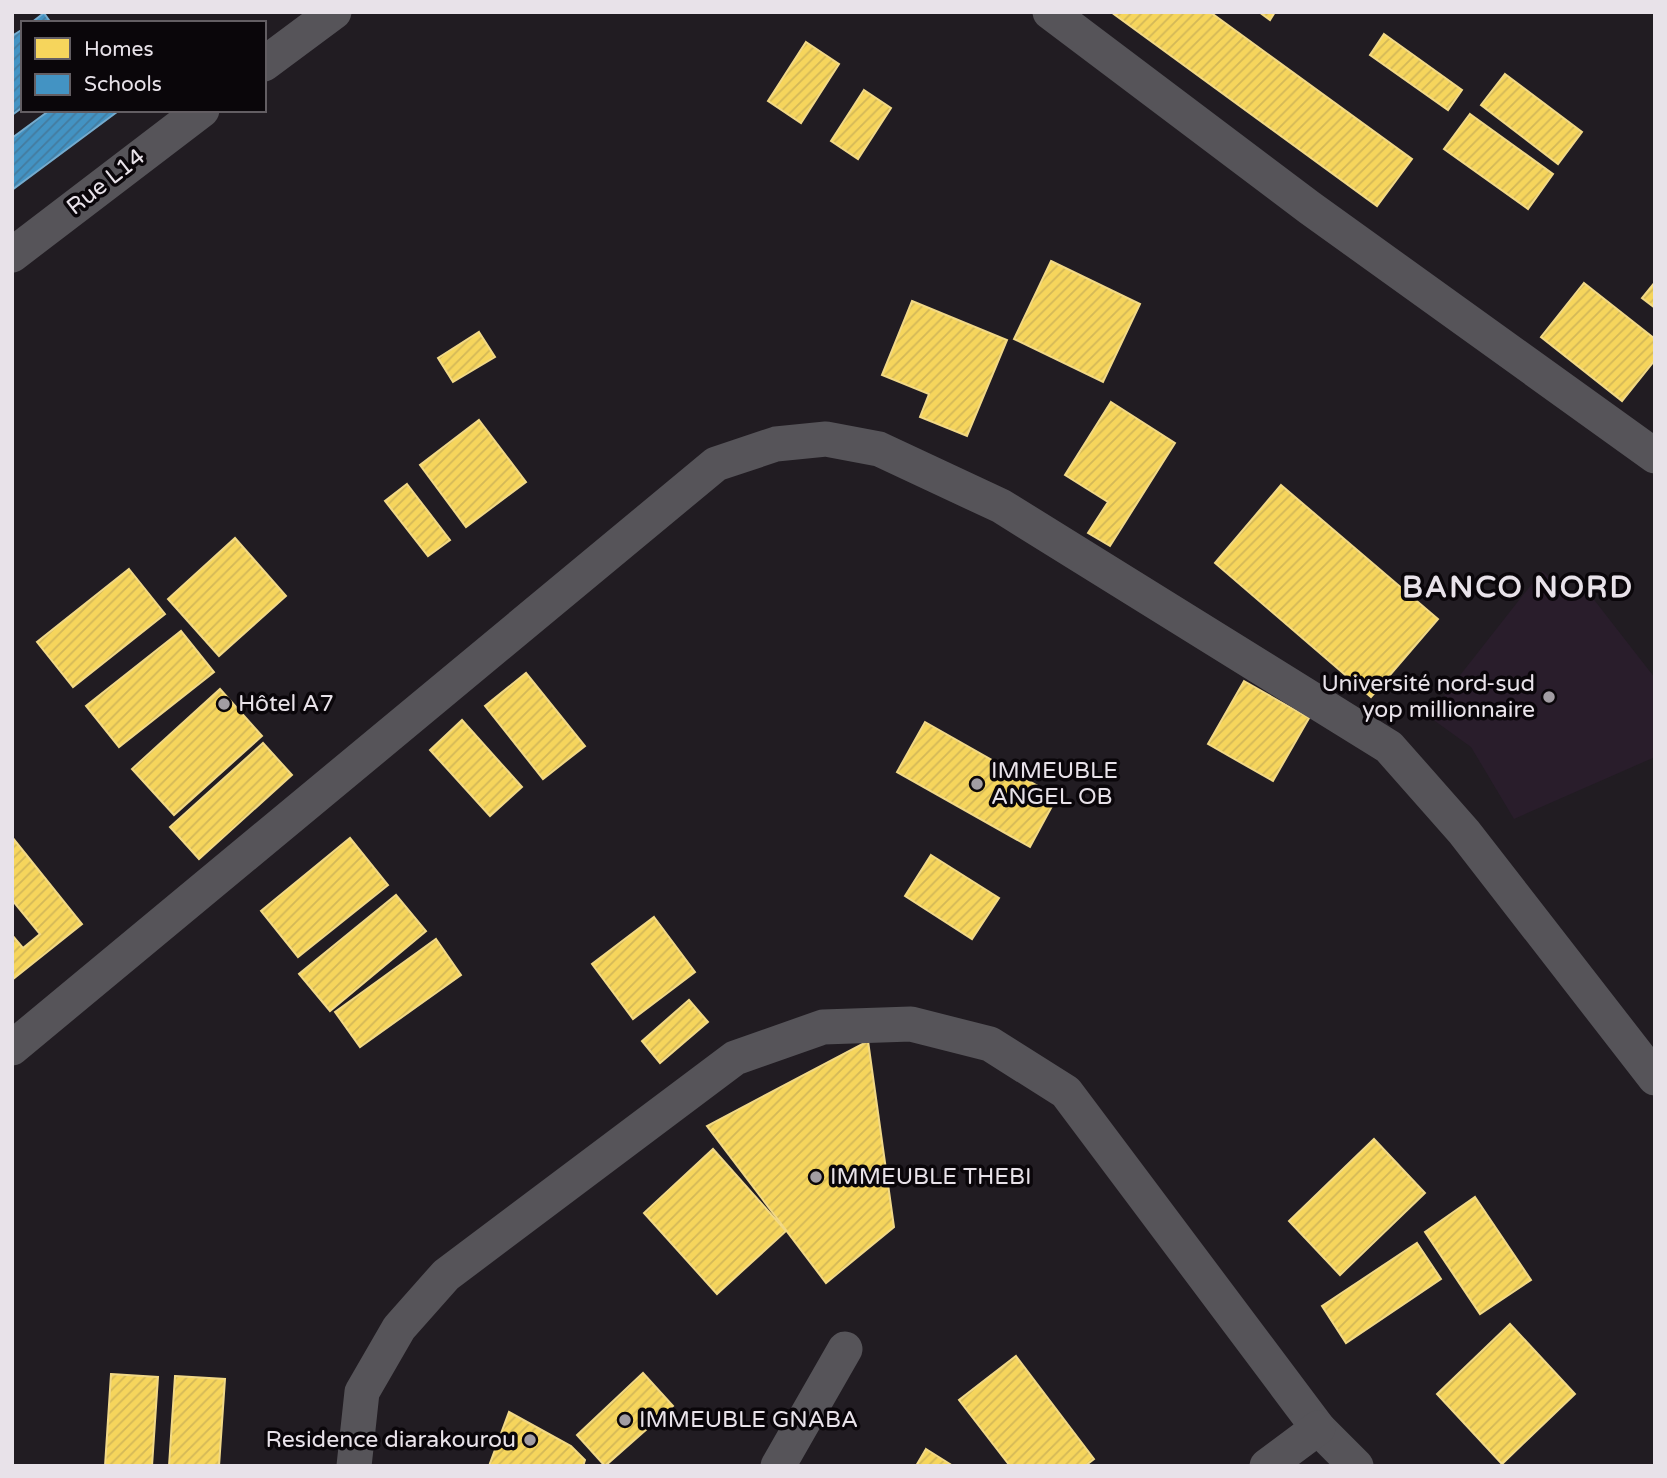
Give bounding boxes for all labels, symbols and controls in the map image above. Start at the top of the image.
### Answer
legend [21,21,266,112]
text: Homes [84,37,154,62]
text: Schools [84,72,162,97]
street label: Rue L14 [61,143,151,221]
district label: BANCO NORD [1402,569,1634,606]
place label: Université nord-sud yop millionnaire [1321,670,1535,724]
marker: Université nord-sud yop millionnaire [1541,689,1557,705]
place label: Hôtel A7 [238,690,334,718]
marker: Hôtel A7 [216,696,232,712]
place label: IMMEUBLE ANGEL OB [991,757,1118,811]
marker: IMMEUBLE ANGEL OB [969,776,985,792]
place label: IMMEUBLE THEBI [830,1163,1031,1191]
marker: IMMEUBLE THEBI [808,1169,824,1185]
place label: IMMEUBLE GNABA [639,1406,858,1434]
marker: IMMEUBLE GNABA [617,1412,633,1428]
place label: Residence diarakourou [265,1426,516,1454]
marker: Residence diarakourou [522,1432,538,1448]

